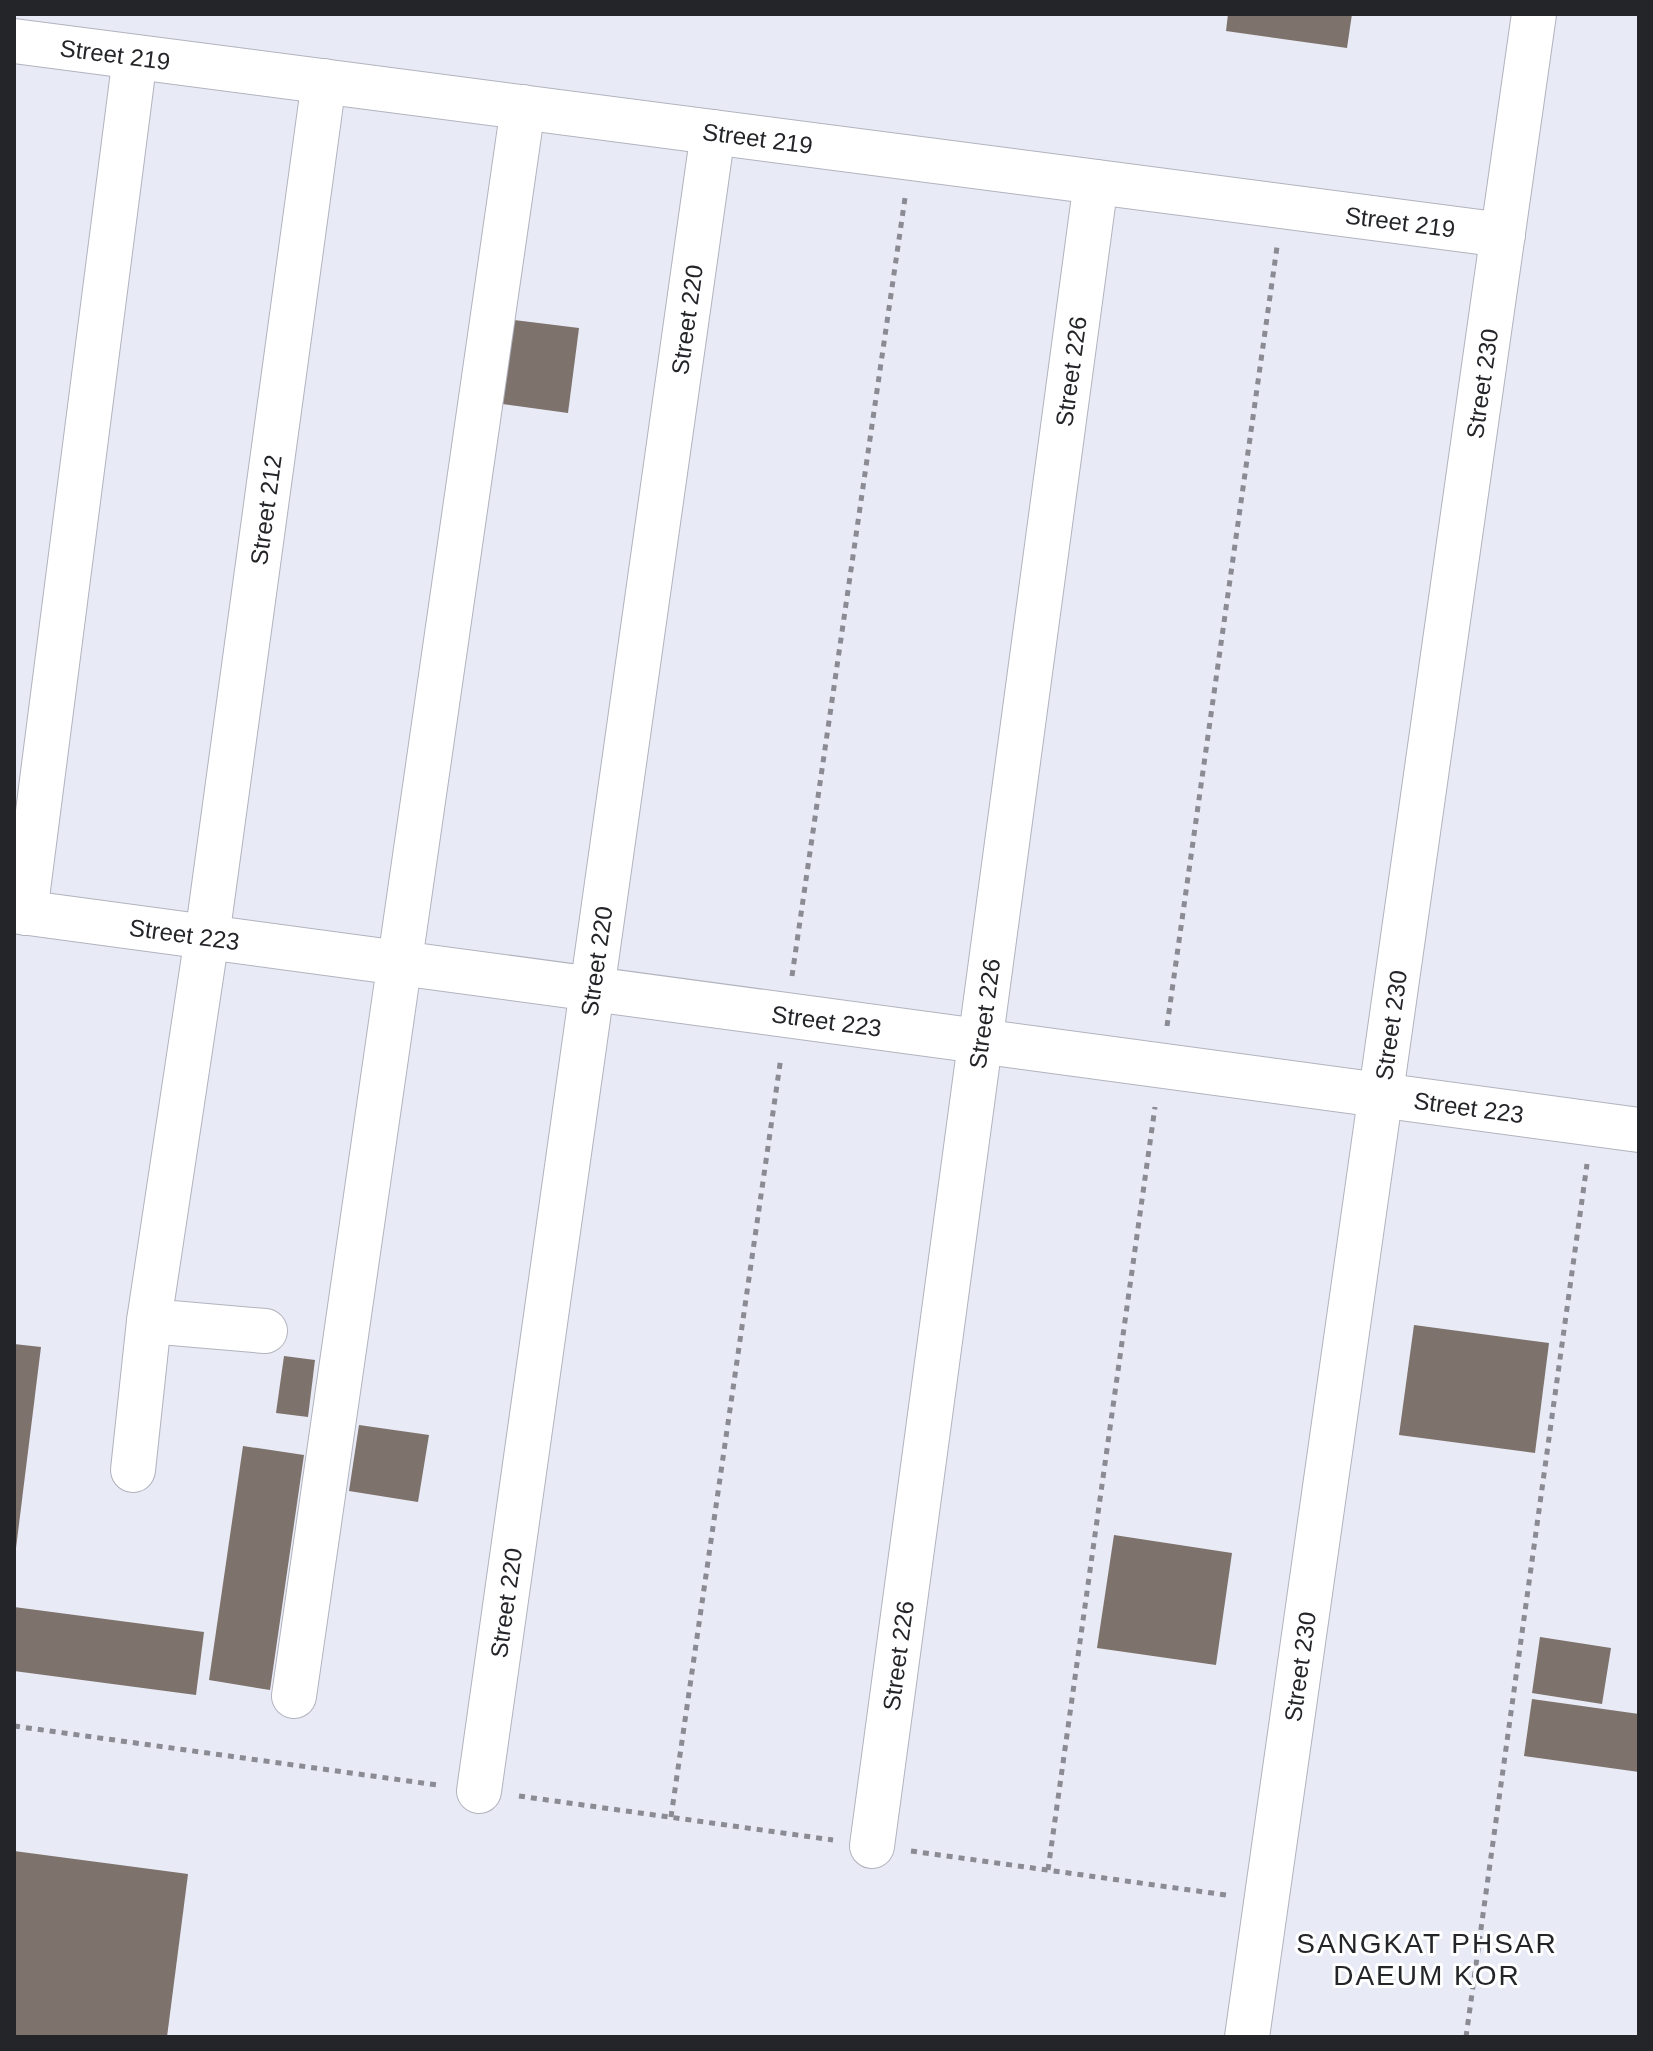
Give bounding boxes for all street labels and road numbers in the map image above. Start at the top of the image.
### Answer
street label: Street 219 [58,34,172,75]
street label: Street 219 [701,117,814,158]
street label: Street 219 [1344,201,1457,242]
street label: Street 220 [665,263,708,376]
street label: Street 226 [1050,315,1091,428]
street label: Street 230 [1460,327,1503,440]
street label: Street 212 [245,453,286,566]
street label: Street 220 [575,904,617,1018]
street label: Street 223 [128,913,241,955]
street label: Street 226 [963,957,1005,1070]
street label: Street 230 [1369,968,1412,1082]
street label: Street 223 [770,1000,883,1041]
street label: Street 223 [1412,1086,1526,1128]
street label: Street 220 [484,1546,527,1660]
street label: Street 226 [877,1599,918,1712]
street label: Street 230 [1278,1610,1321,1723]

